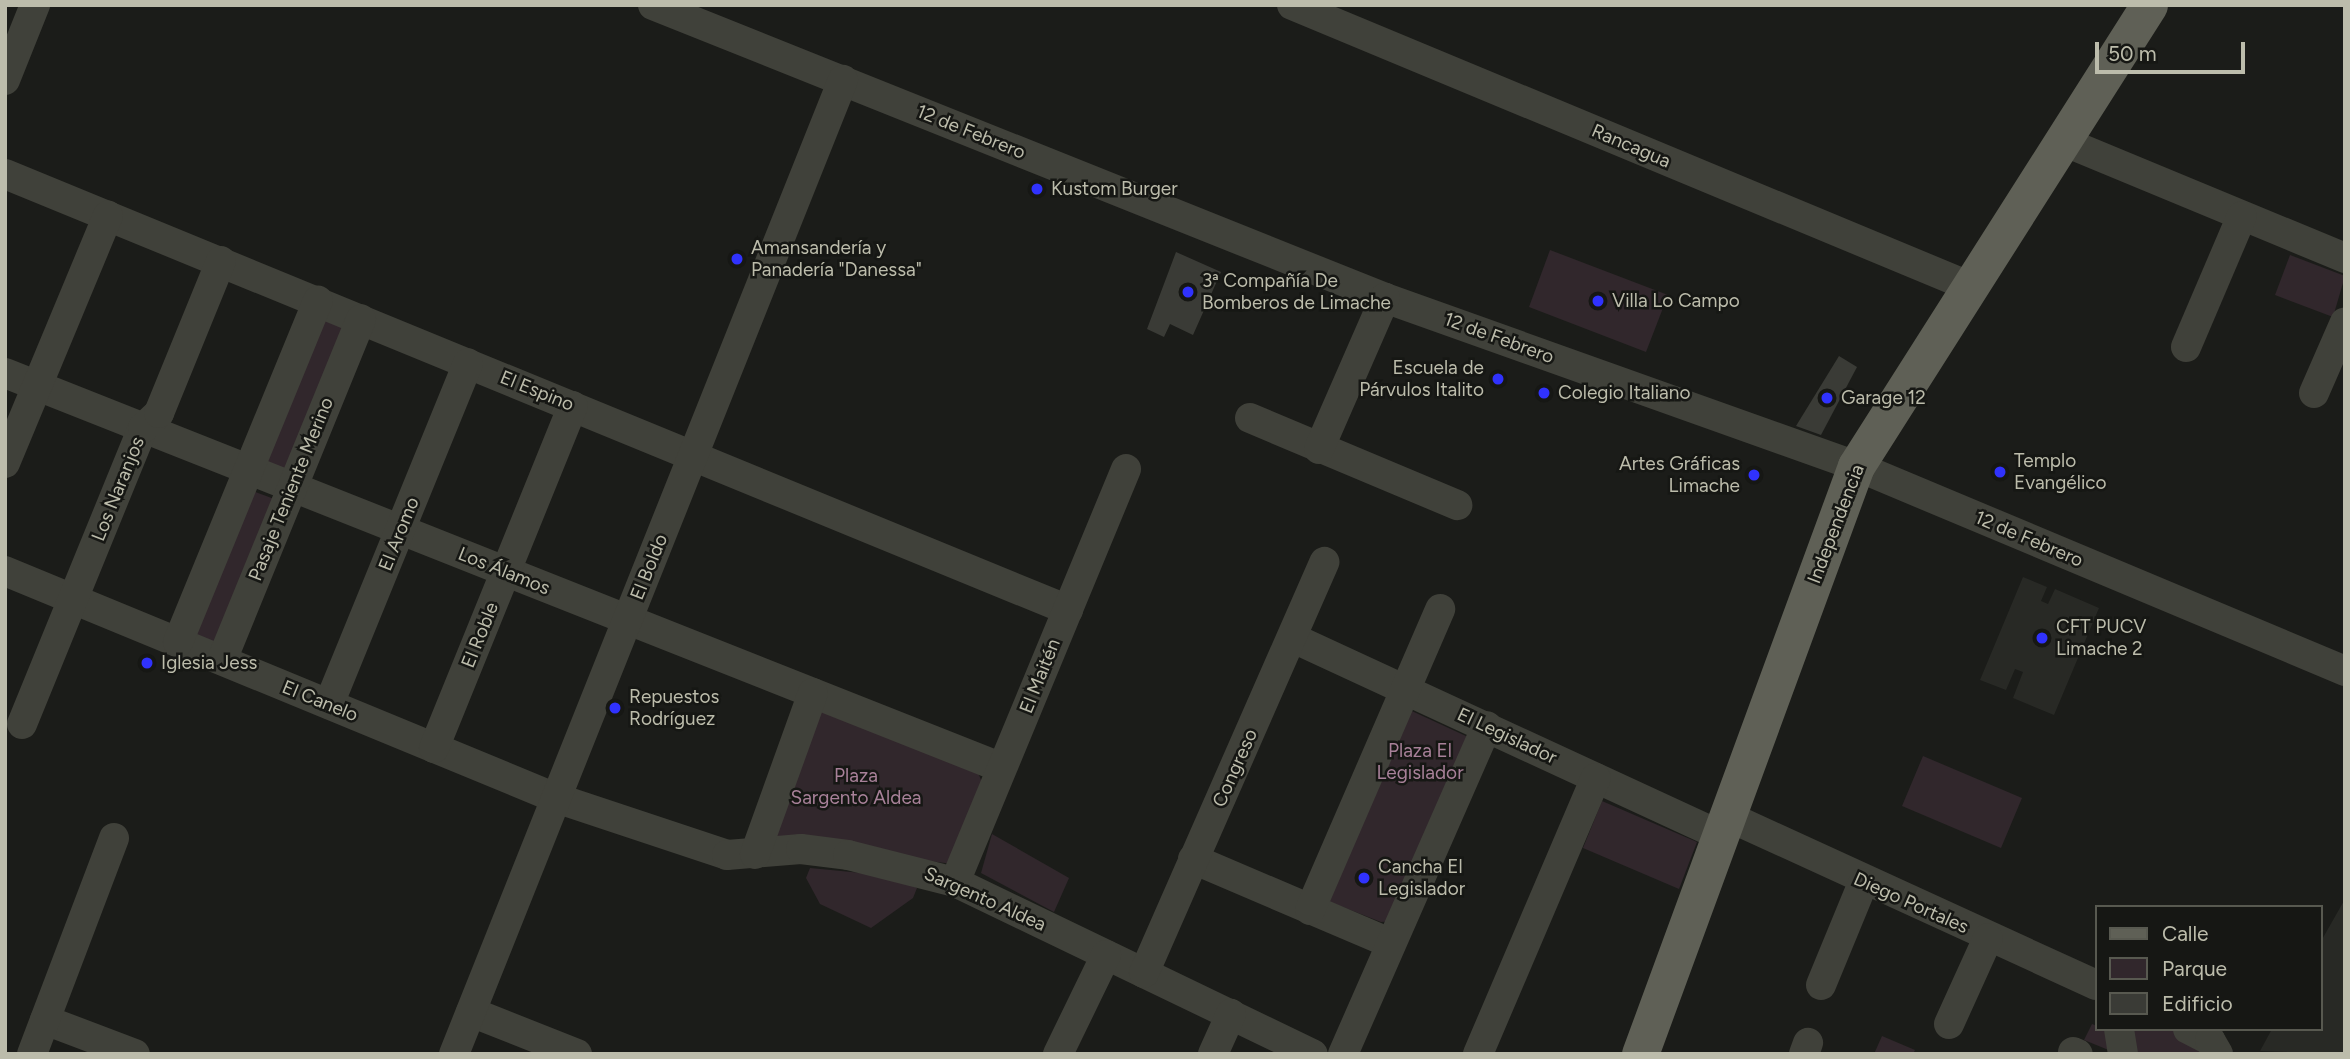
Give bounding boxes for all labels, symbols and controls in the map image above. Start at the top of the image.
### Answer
scale bar [2098,28,2248,72]
text: 50 m [2108,41,2157,66]
street label: 12 de Febrero [913,100,1029,164]
street label: Rancagua [1588,119,1674,173]
place label: Kustom Burger [1051,178,1178,200]
marker: Kustom Burger [1029,181,1045,197]
place label: Amansandería y Panadería "Danessa" [751,237,922,281]
marker: Amansandería y Panadería "Danessa" [729,251,745,267]
place label: 3ª Compañía De Bomberos de Limache [1202,270,1391,314]
marker: 3ª Compañía De Bomberos de Limache [1180,284,1196,300]
place label: Villa Lo Campo [1612,290,1740,312]
marker: Villa Lo Campo [1590,293,1606,309]
street label: 12 de Febrero [1441,308,1557,368]
place label: Escuela de Párvulos Italito [1359,357,1484,401]
street label: El Espino [497,366,577,416]
marker: Escuela de Párvulos Italito [1490,371,1506,387]
place label: Colegio Italiano [1558,382,1690,404]
marker: Colegio Italiano [1536,385,1552,401]
place label: Garage 12 [1841,387,1926,409]
marker: Garage 12 [1819,390,1835,406]
street label: Pasaje Teniente Merino [244,394,338,584]
street label: Los Naranjos [87,433,149,545]
place label: Templo Evangélico [2014,450,2107,494]
place label: Artes Gráficas Limache [1619,453,1740,497]
street label: Independencia [1803,461,1869,587]
marker: Templo Evangélico [1992,464,2008,480]
marker: Artes Gráficas Limache [1746,467,1762,483]
street label: El Aromo [374,494,424,574]
street label: 12 de Febrero [1971,506,2087,572]
street label: El Boldo [625,531,673,603]
street label: Los Álamos [455,542,553,600]
street label: El Roble [457,599,503,671]
place label: CFT PUCV Limache 2 [2056,616,2146,660]
marker: CFT PUCV Limache 2 [2034,630,2050,646]
street label: El Maitén [1015,635,1065,717]
place label: Iglesia Jess [161,652,257,674]
marker: Iglesia Jess [139,655,155,671]
street label: El Canelo [279,676,361,726]
place label: Repuestos Rodríguez [629,686,719,730]
marker: Repuestos Rodríguez [607,700,623,716]
street label: El Legislador [1454,703,1560,769]
street label: Congreso [1208,725,1262,811]
park label: Plaza El Legislador [1376,740,1464,784]
park label: Plaza Sargento Aldea [791,765,921,809]
place label: Cancha El Legislador [1378,856,1465,900]
street label: Sargento Aldea [921,862,1049,936]
street label: Diego Portales [1850,868,1972,938]
marker: Cancha El Legislador [1356,870,1372,886]
legend [2094,905,2322,1031]
text: Calle [2162,921,2209,946]
text: Parque [2162,956,2227,981]
text: Edificio [2162,991,2233,1016]

